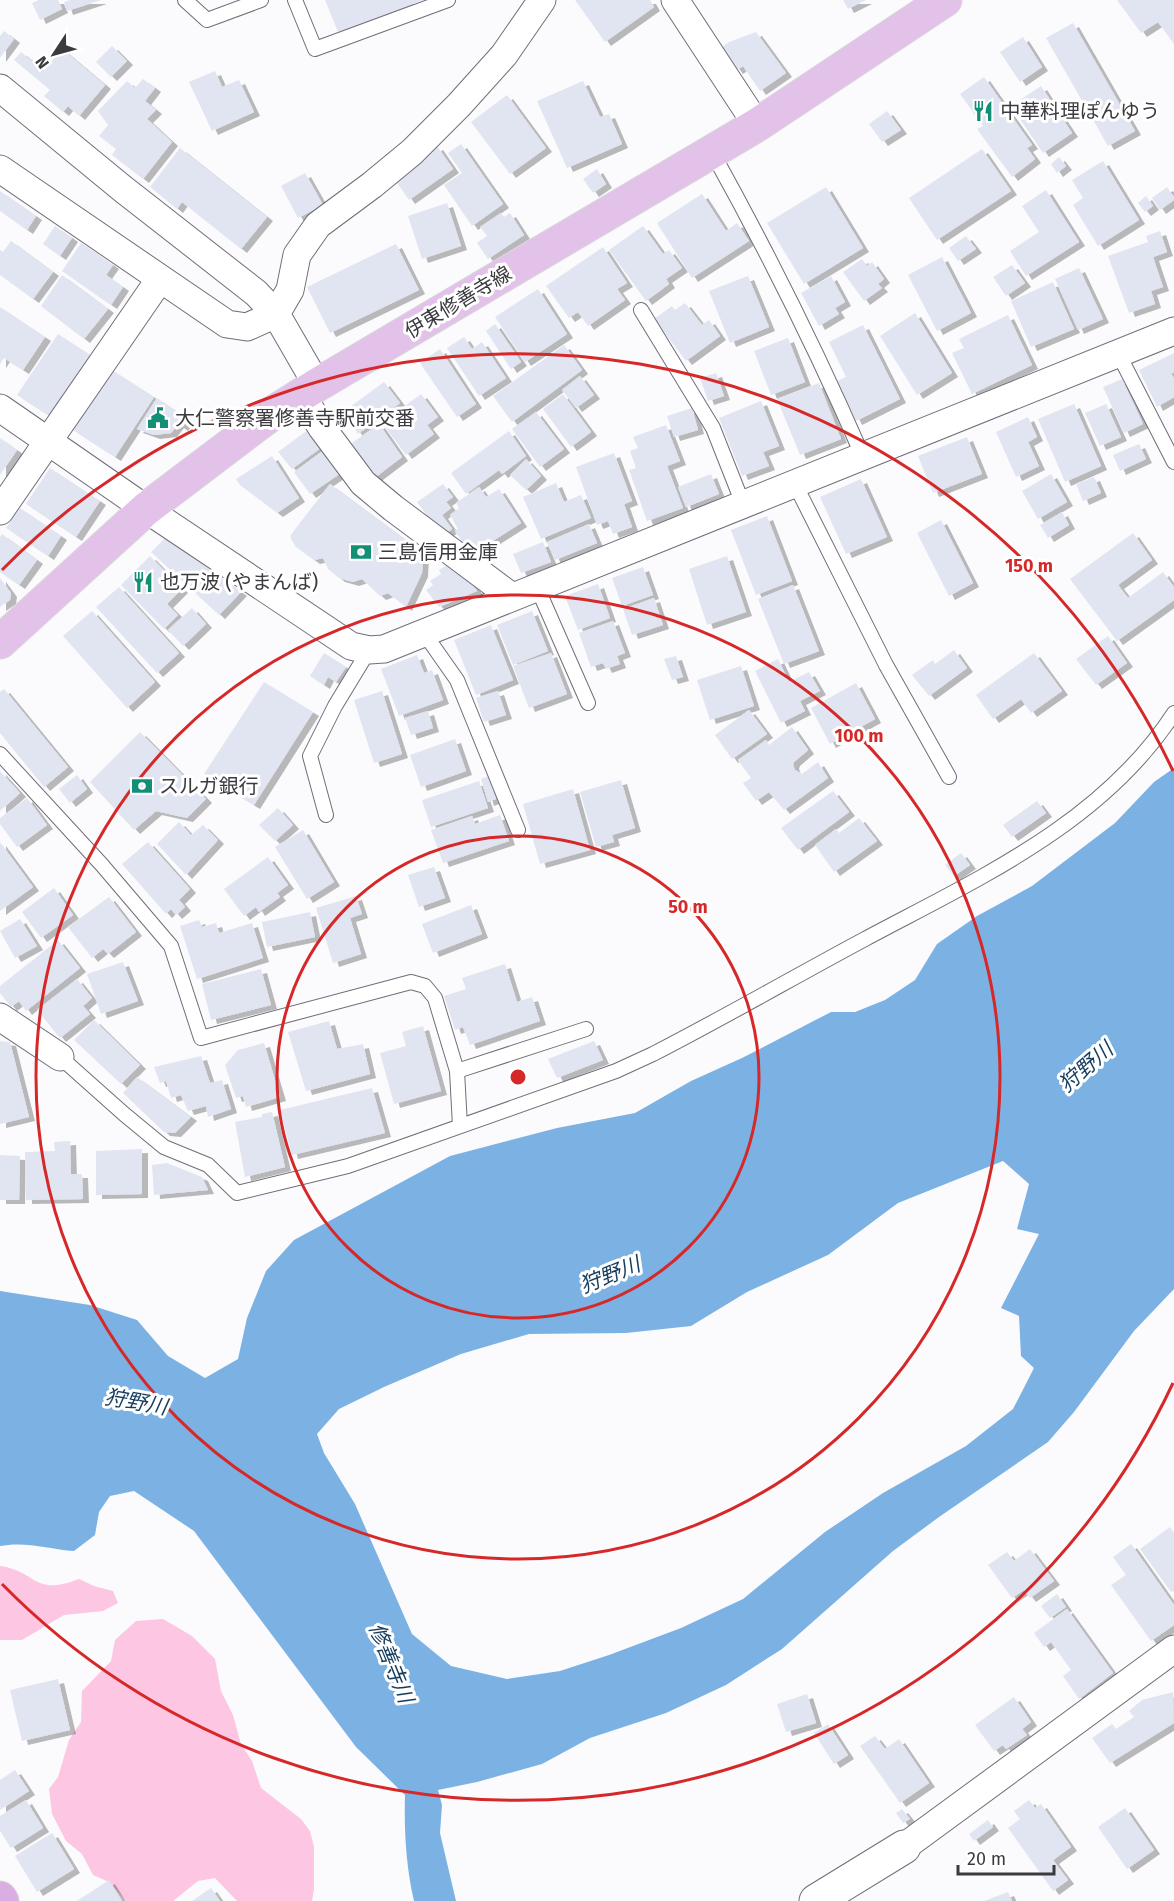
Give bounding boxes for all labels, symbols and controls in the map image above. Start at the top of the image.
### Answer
north arrow [24,24,84,84]
text: N [31,53,53,72]
restaurant icon: 中華料理ぽんゆう [971,99,995,123]
place label: 中華料理ぽんゆう [1000,99,1160,123]
street label: 伊東修善寺線 [400,261,516,343]
public building icon: 大仁警察署修善寺駅前交番 [146,406,170,430]
place label: 大仁警察署修善寺駅前交番 [175,406,415,430]
bank icon: 三島信用金庫 [349,540,373,564]
place label: 三島信用金庫 [378,540,498,564]
text: 150 m [1005,555,1053,577]
restaurant icon: 也万波 (やまんば) [131,570,155,594]
place label: 也万波 (やまんば) [160,570,318,594]
text: 100 m [835,725,883,747]
bank icon: スルガ銀行 [130,774,154,798]
place label: スルガ銀行 [159,774,258,798]
text: 50 m [668,896,708,918]
water label: 狩野川 [1054,1035,1120,1097]
centre of rings [508,1067,528,1087]
water label: 狩野川 [576,1250,646,1299]
water label: 狩野川 [103,1384,171,1421]
water label: 修善寺川 [363,1619,420,1709]
scale bar [958,1838,1054,1876]
text: 20 m [967,1848,1006,1870]

